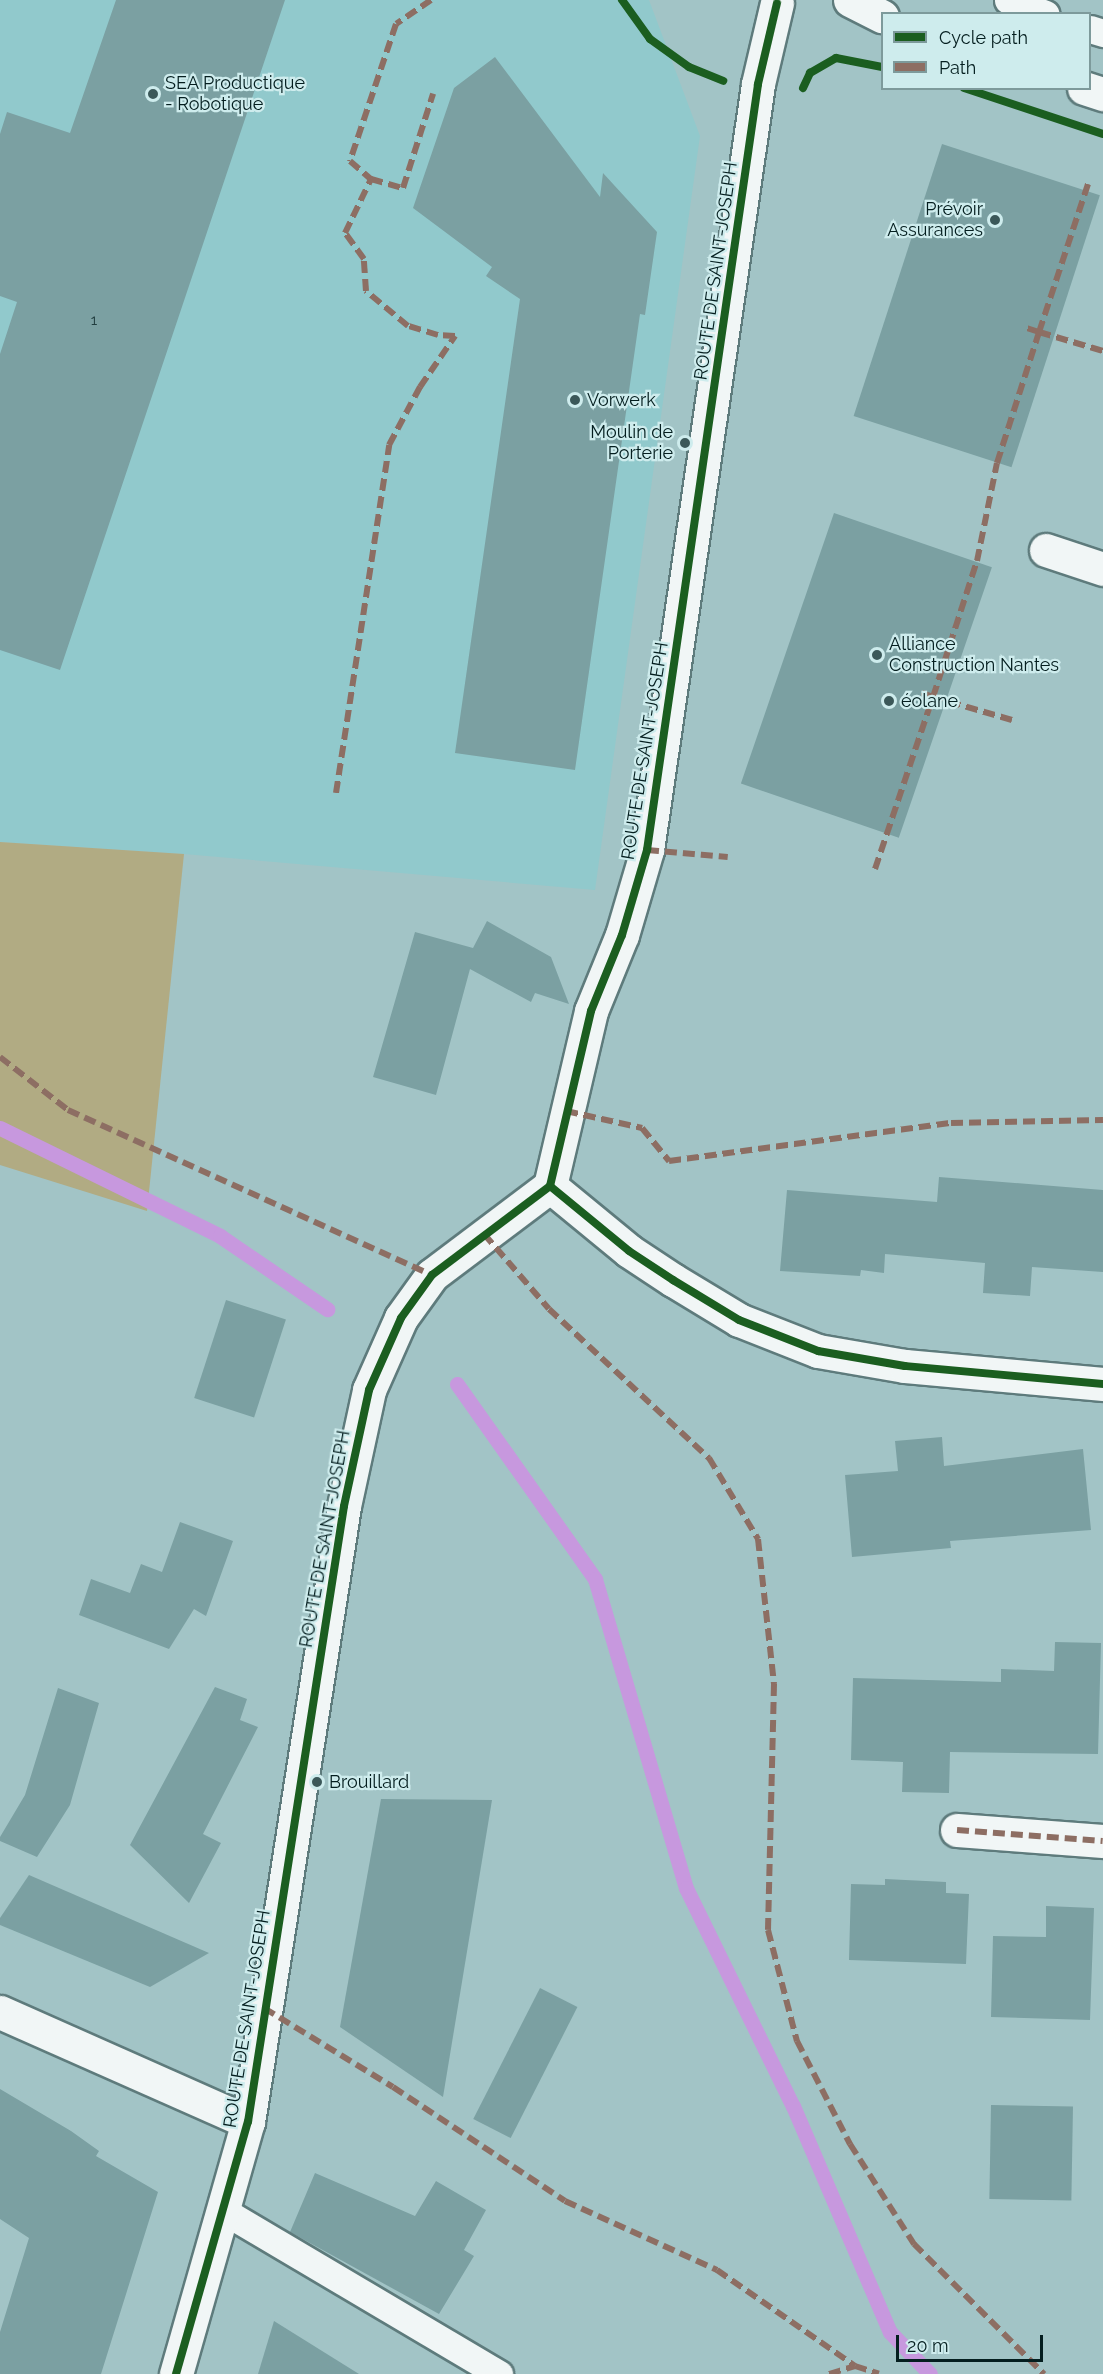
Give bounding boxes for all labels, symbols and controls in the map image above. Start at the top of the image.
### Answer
legend [881,12,1091,90]
text: Cycle path [939,27,1028,48]
text: Path [939,57,976,78]
place label: SEA Productique - Robotique [165,73,306,116]
marker: SEA Productique - Robotique [146,87,160,101]
street label: ROUTE DE SAINT-JOSEPH [690,161,742,381]
place label: Prévoir Assurances [887,199,983,242]
marker: Prévoir Assurances [988,213,1002,227]
house number: 1 [91,312,97,330]
place label: Vorwerk [587,389,656,411]
marker: Vorwerk [568,393,582,407]
place label: Moulin de Porterie [590,422,673,464]
marker: Moulin de Porterie [678,436,692,450]
place label: Alliance Construction Nantes [889,634,1059,676]
street label: ROUTE DE SAINT-JOSEPH [617,641,673,861]
marker: Alliance Construction Nantes [870,648,884,662]
place label: éolane [901,690,958,712]
marker: éolane [882,694,896,708]
street label: ROUTE DE SAINT-JOSEPH [295,1429,355,1649]
place label: Brouillard [329,1771,409,1793]
marker: Brouillard [310,1775,324,1789]
street label: ROUTE DE SAINT-JOSEPH [219,1909,275,2129]
scale bar [899,2323,1046,2361]
text: 20 m [907,2335,949,2356]

